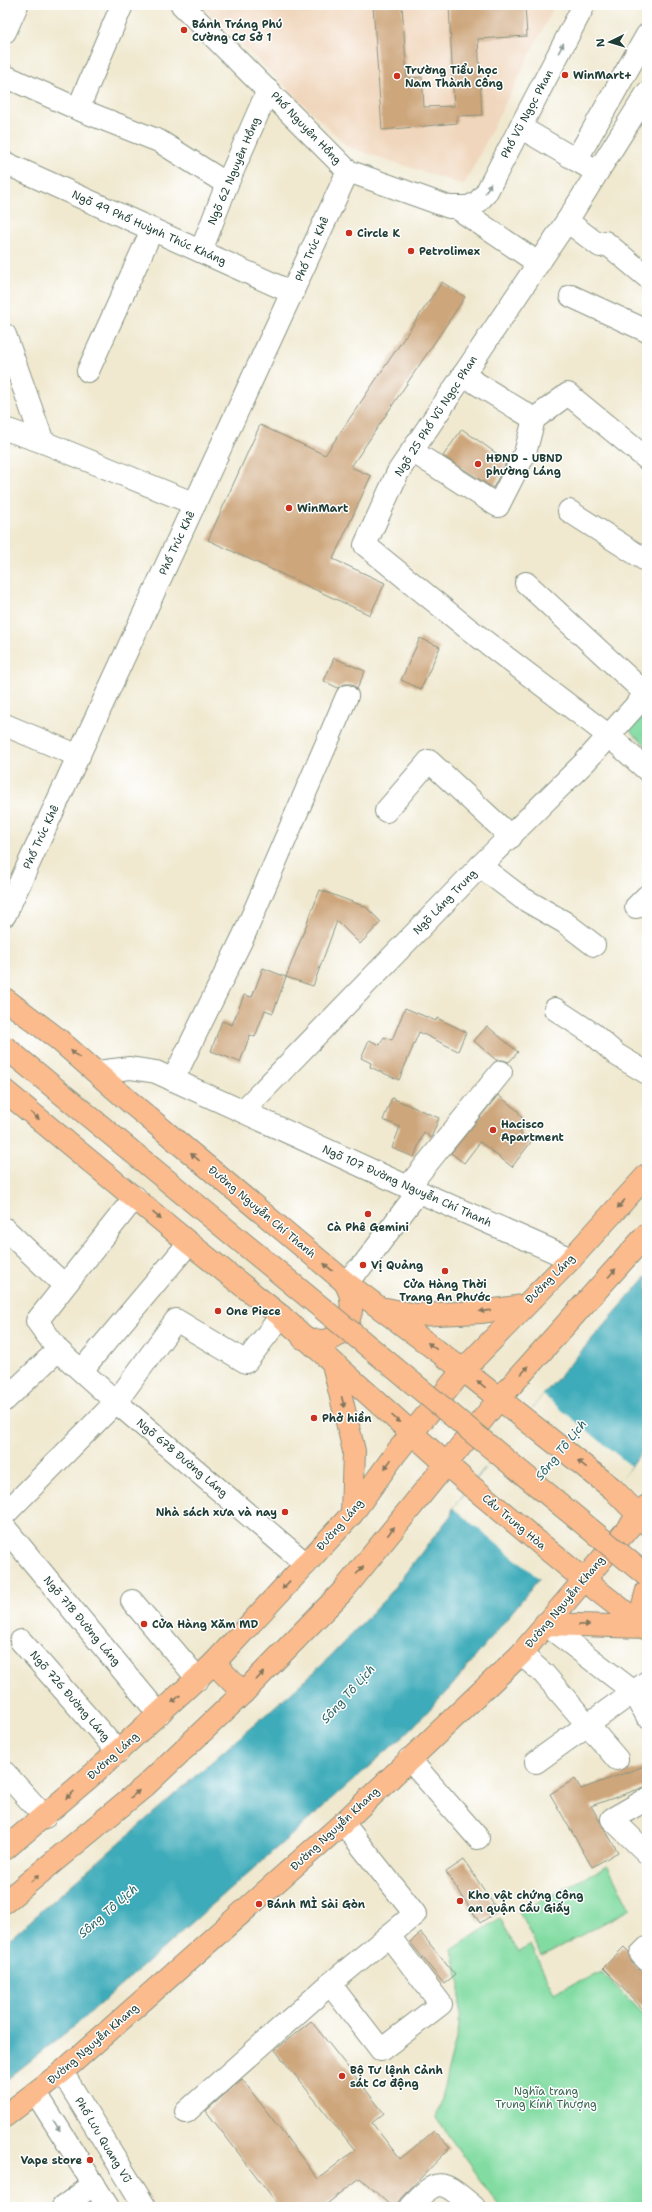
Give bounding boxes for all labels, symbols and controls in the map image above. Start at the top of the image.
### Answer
place label: Bánh Tráng Phú Cường Cơ Sở 1 [192,17,283,45]
north arrow [590,22,630,62]
marker: Bánh Tráng Phú Cường Cơ Sở 1 [179,25,189,35]
text: N [593,38,608,48]
one-way arrow [558,43,565,54]
place label: Trường Tiểu học Nam Thành Công [405,62,503,91]
street label: Phố Vũ Ngọc Phan [497,67,557,161]
place label: WinMart+ [573,68,632,83]
marker: WinMart+ [560,70,570,80]
marker: Trường Tiểu học Nam Thành Công [392,71,402,81]
street label: Phố Nguyên Hồng [267,88,345,168]
street label: Ngõ 62 Nguyên Hồng [204,114,264,227]
one-way arrow [484,182,491,194]
street label: Ngõ 49 Phố Huỳnh Thúc Kháng [69,187,229,269]
street label: Phố Trúc Khê [292,214,332,284]
place label: Circle K [357,226,400,241]
marker: Circle K [344,228,354,238]
place label: Petrolimex [419,244,480,259]
marker: Petrolimex [406,246,416,256]
street label: Ngõ 25 Phố Vũ Ngọc Phan [391,352,481,479]
place label: HĐND - UBND phường Láng [486,451,563,479]
marker: HĐND - UBND phường Láng [473,459,483,469]
place label: WinMart [297,501,349,516]
marker: WinMart [284,503,294,513]
street label: Phố Trúc Khê [156,508,198,578]
street label: Phố Trúc Khê [20,802,62,872]
street label: Ngõ Láng Trung [410,866,480,938]
one-way arrow [70,1050,81,1059]
one-way arrow [30,1111,41,1120]
place label: Hacisco Apartment [501,1117,565,1145]
marker: Hacisco Apartment [488,1125,498,1135]
street label: Ngõ 107 Đường Nguyễn Chí Thanh [320,1142,494,1230]
one-way arrow [190,1152,201,1161]
street label: Đường Nguyễn Chí Thanh [205,1163,319,1262]
one-way arrow [616,1199,625,1209]
marker: Cà Phê Gemini [363,1209,373,1219]
one-way arrow [152,1212,163,1221]
place label: Cà Phê Gemini [327,1220,409,1235]
street label: Đường Láng [522,1251,578,1307]
place label: Vị Quảng [371,1258,423,1273]
marker: Vị Quảng [358,1260,368,1270]
one-way arrow [322,1262,333,1271]
marker: Cửa Hàng Thời Trang An Phước [440,1266,450,1276]
one-way arrow [607,1268,617,1278]
place label: Cửa Hàng Thời Trang An Phước [399,1277,491,1305]
place label: One Piece [226,1304,281,1319]
marker: One Piece [213,1306,223,1316]
one-way arrow [479,1308,491,1314]
one-way arrow [426,1342,437,1350]
one-way arrow [521,1365,530,1375]
one-way arrow [476,1380,486,1389]
one-way arrow [340,1396,346,1408]
place label: Phở hiền [322,1411,372,1426]
marker: Phở hiền [309,1413,319,1423]
street label: Ngõ 678 Đường Láng [133,1415,231,1501]
one-way arrow [391,1415,401,1424]
water label: Sông Tô Lịch [532,1416,590,1484]
one-way arrow [384,1459,392,1470]
one-way arrow [577,1460,588,1469]
street label: Cầu Trung Hòa [479,1491,549,1553]
street label: Đường Láng [313,1496,367,1554]
place label: Nhà sách xưa và nay [156,1505,277,1520]
marker: Nhà sách xưa và nay [280,1507,290,1517]
one-way arrow [387,1526,396,1537]
street label: Đường Nguyễn Khang [522,1552,608,1651]
one-way arrow [355,1565,364,1575]
street label: Ngõ 718 Đường Láng [40,1573,124,1669]
one-way arrow [282,1580,291,1590]
place label: Cửa Hàng Xăm MD [152,1617,258,1632]
marker: Cửa Hàng Xăm MD [139,1619,149,1629]
one-way arrow [578,1622,591,1628]
street label: Ngõ 726 Đường Láng [27,1648,114,1745]
water label: Sông Tô Lịch [317,1661,379,1727]
one-way arrow [255,1671,265,1681]
one-way arrow [171,1694,182,1703]
street label: Đường Láng [84,1729,142,1783]
street label: Đường Nguyễn Khang [287,1784,383,1874]
one-way arrow [65,1790,74,1799]
one-way arrow [130,1790,141,1799]
one-way arrow [30,1873,41,1882]
water label: Sông Tô Lịch [75,1881,141,1941]
place label: Kho vật chứng Công an quận Cầu Giấy [468,1888,583,1916]
place label: Bánh MÌ Sài Gòn [267,1896,366,1912]
marker: Kho vật chứng Công an quận Cầu Giấy [455,1896,465,1906]
marker: Bánh MÌ Sài Gòn [254,1899,264,1909]
street label: Đường Nguyễn Khang [44,2000,142,2088]
place label: Bộ Tư lệnh Cảnh sát Cơ động [350,2063,444,2091]
marker: Bộ Tư lệnh Cảnh sát Cơ động [337,2071,347,2081]
park label: Nghĩa trang Trung Kính Thượng [495,2084,597,2112]
street label: Phố Lưu Quang Vũ [71,2094,135,2186]
one-way arrow [53,2121,61,2131]
place label: Vape store [20,2153,82,2168]
marker: Vape store [85,2155,95,2165]

